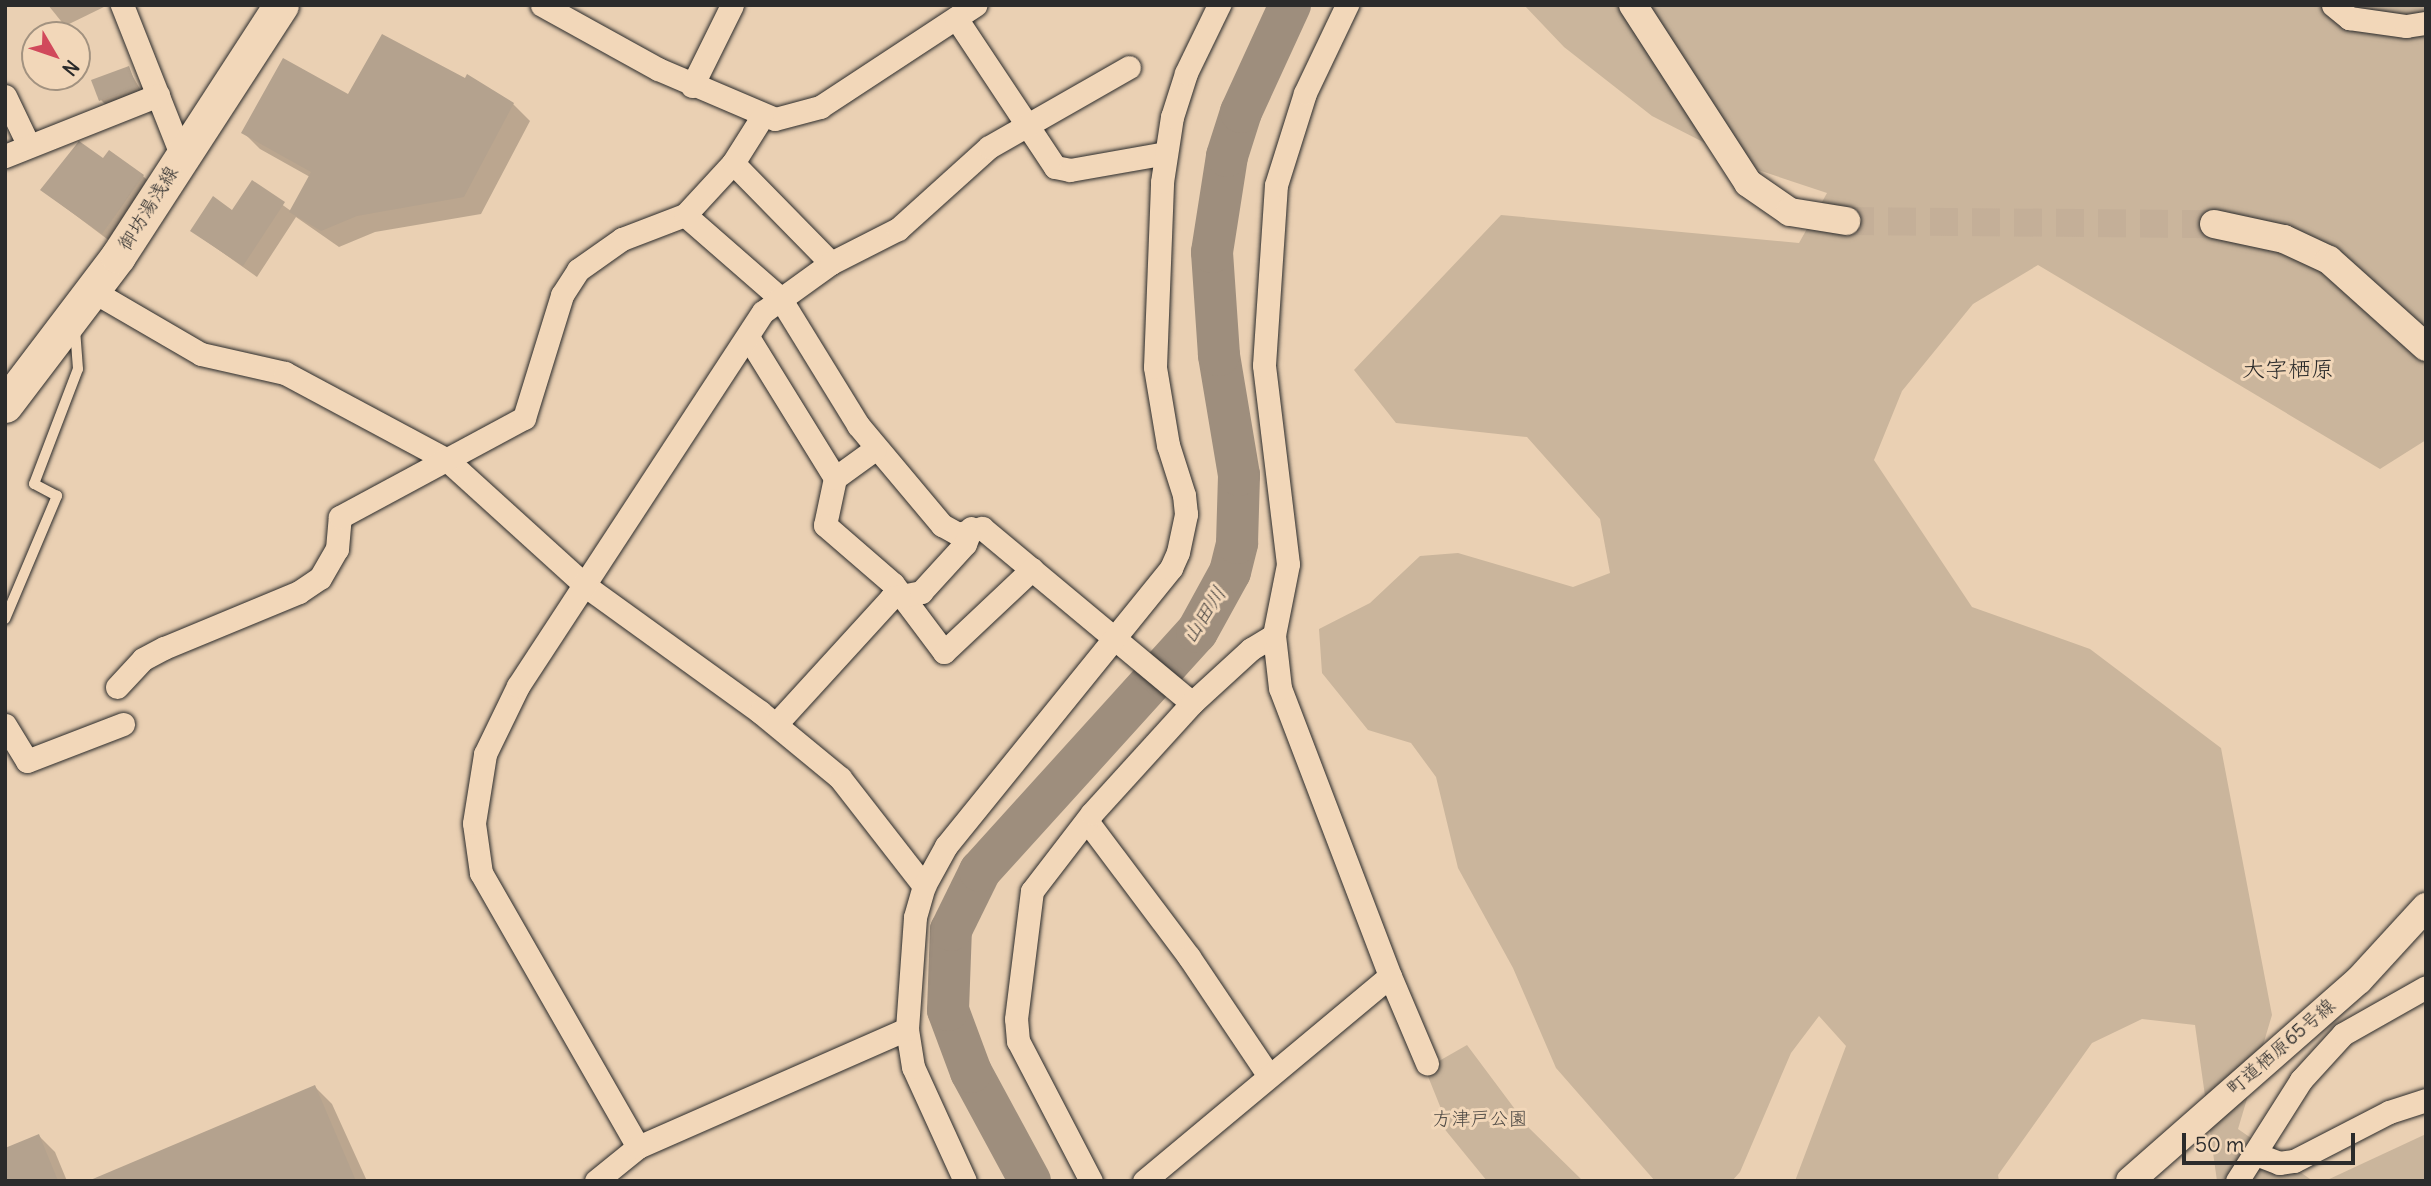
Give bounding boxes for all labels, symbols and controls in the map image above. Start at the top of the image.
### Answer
north arrow [21,21,91,91]
text: N [57,55,84,81]
street label: 御坊湯浅線 [113,162,183,254]
district label: 大字栖原 [2242,355,2334,383]
water label: 山田川 [1176,582,1232,648]
street label: 町道栖原65号線 [2222,994,2340,1100]
park label: 方津戸公園 [1433,1108,1527,1130]
scale bar [2186,1120,2359,1164]
text: 50 m [2195,1131,2244,1158]

